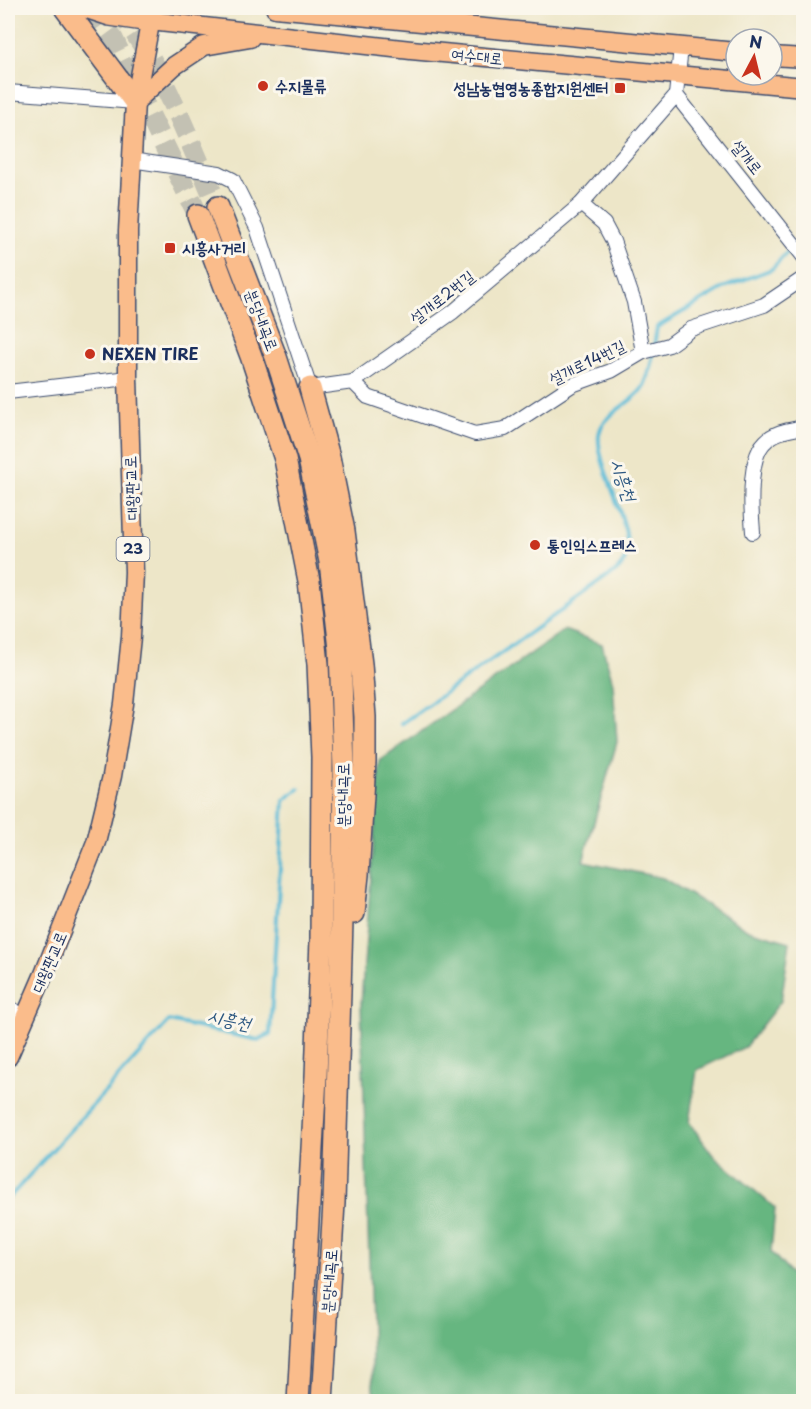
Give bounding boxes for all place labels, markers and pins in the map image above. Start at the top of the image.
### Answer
place label: 수지물류 [275,73,327,97]
place label: 성남농협영농종합지원센터 [454,75,608,99]
marker: 수지물류 [256,79,270,93]
marker: 성남농협영농종합지원센터 [613,81,627,95]
place label: 시흥사거리 [182,235,246,259]
marker: 시흥사거리 [163,241,177,255]
place label: NEXEN TIRE [102,341,199,365]
marker: NEXEN TIRE [83,347,97,361]
place label: 통인익스프레스 [547,532,637,556]
marker: 통인익스프레스 [528,538,542,552]

